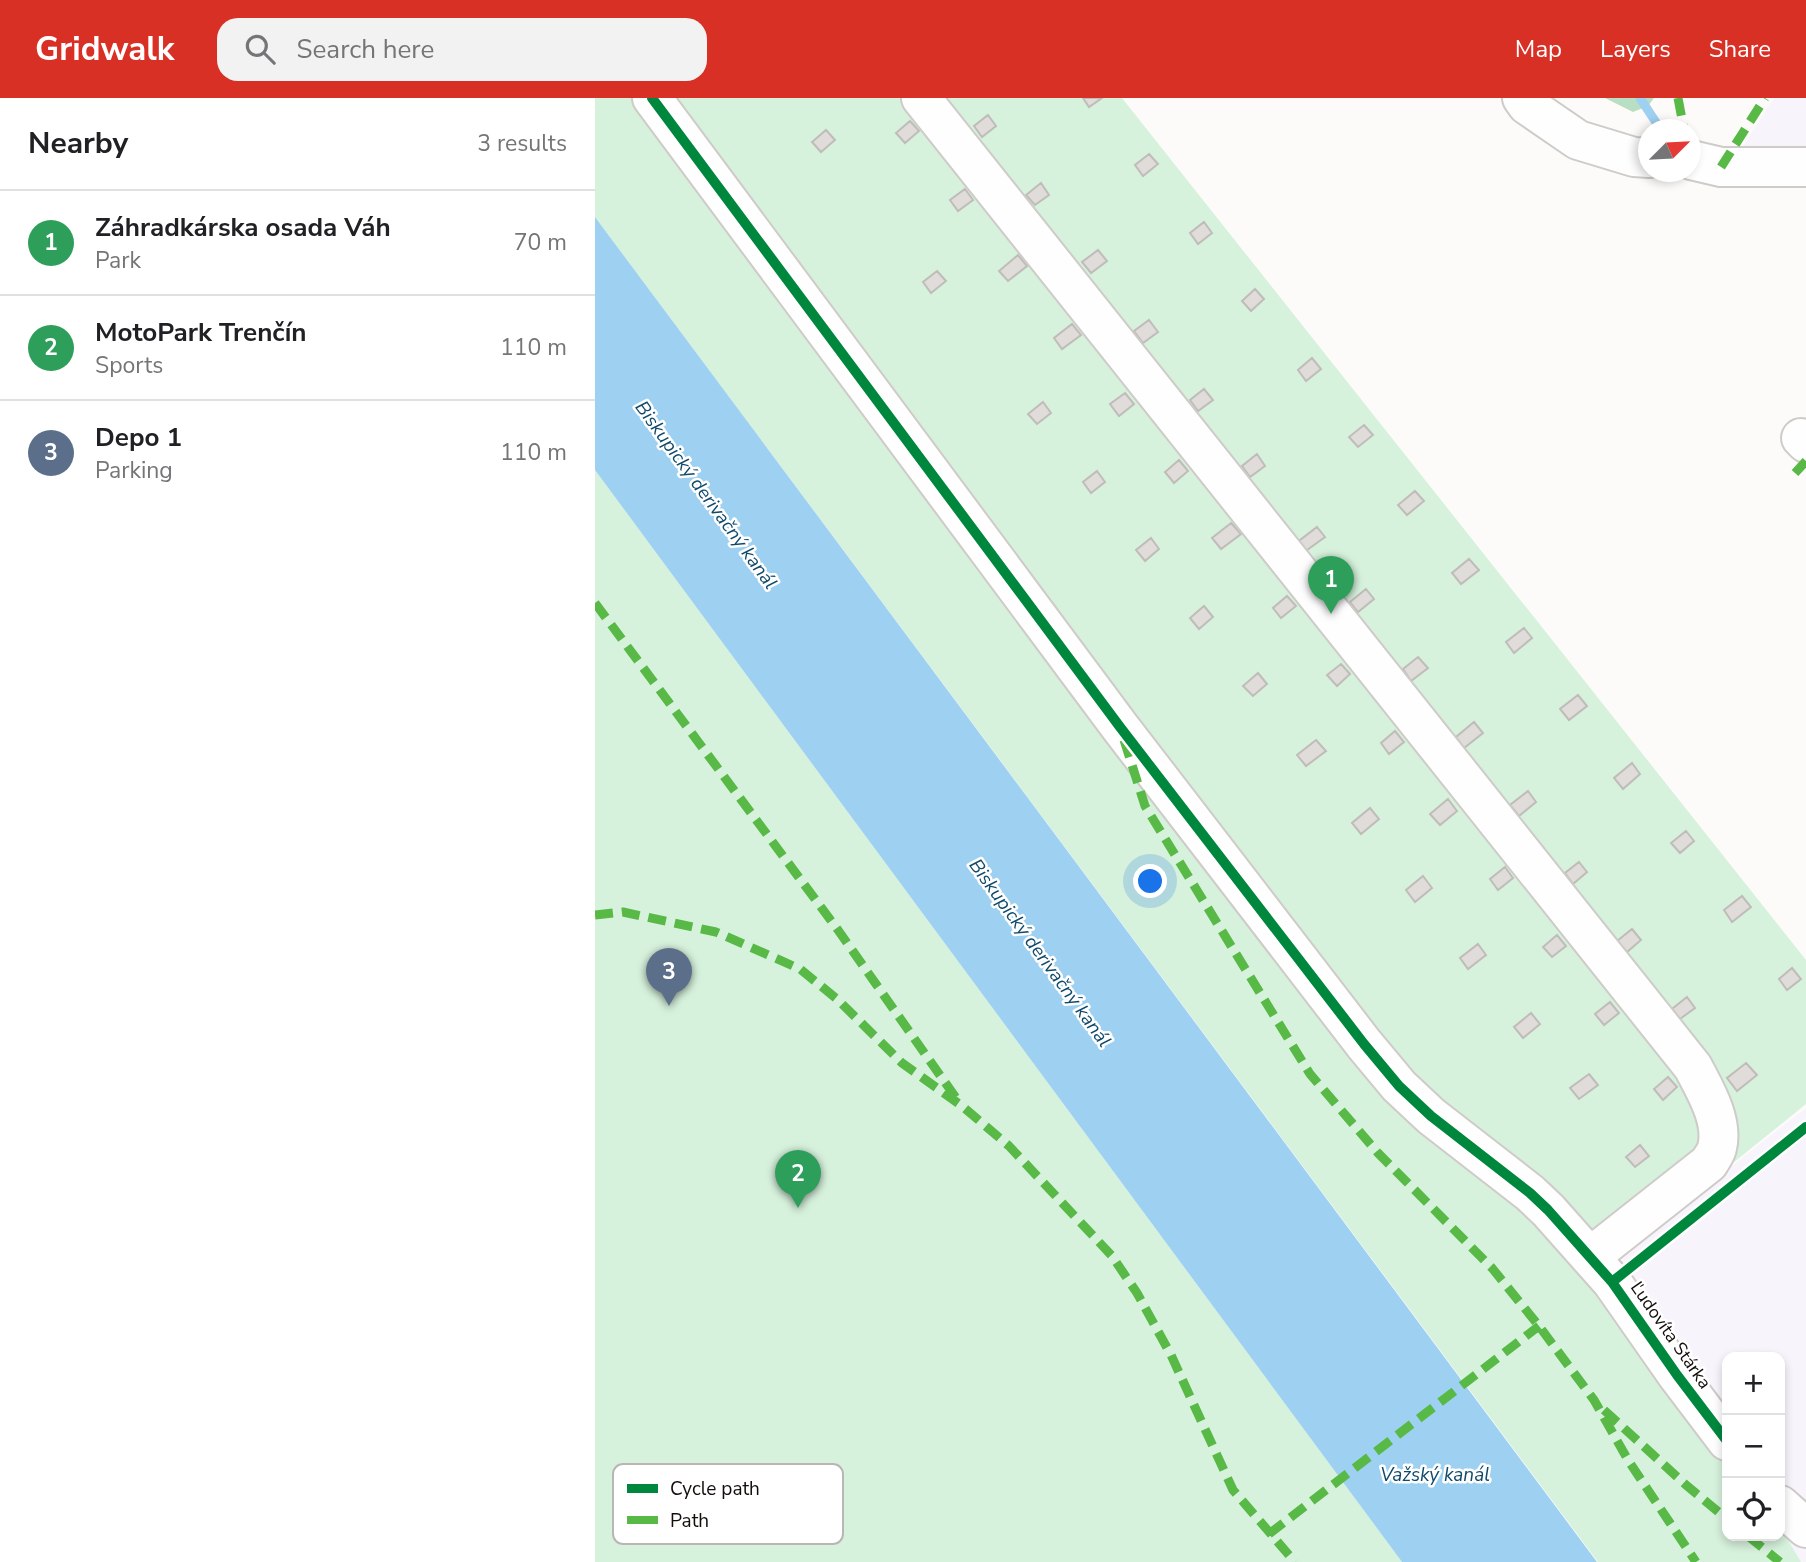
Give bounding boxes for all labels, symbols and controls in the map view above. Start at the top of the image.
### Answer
search box [217,18,707,81]
text: Gridwalk [35,27,175,72]
icon: search [241,30,279,68]
text: Search here [297,32,434,67]
text: Map [1515,33,1562,65]
text: Layers [1600,33,1671,65]
text: Share [1709,33,1771,65]
north arrow [1638,119,1701,182]
text: Nearby [28,123,128,164]
text: 3 results [477,128,567,159]
text: Záhradkárska osada Váh [95,210,391,245]
text: 1 [44,227,58,258]
text: 70 m [514,227,567,258]
text: Park [95,245,141,276]
text: MotoPark Trenčín [95,315,306,350]
text: 2 [44,332,58,363]
text: 110 m [500,332,567,363]
text: Sports [95,350,163,381]
water label: Biskupický derivačný kanál [629,396,783,594]
text: Depo 1 [95,420,182,455]
text: 3 [44,437,58,468]
text: 110 m [500,437,567,468]
text: Parking [95,455,173,486]
pin: 1 [1308,556,1354,614]
water label: Biskupický derivačný kanál [963,854,1117,1052]
your location [1133,864,1167,898]
pin: 3 [646,948,692,1006]
pin: 2 [775,1150,821,1208]
street label: Ľudovíta Stárka [1625,1277,1717,1393]
map controls [1722,1352,1785,1541]
button: + [1722,1352,1785,1415]
button: − [1722,1415,1785,1478]
water label: Važský kanál [1380,1462,1490,1488]
legend [613,1464,843,1544]
text: Cycle path [670,1476,760,1502]
button: locate [1722,1478,1785,1541]
text: Path [670,1508,709,1534]

